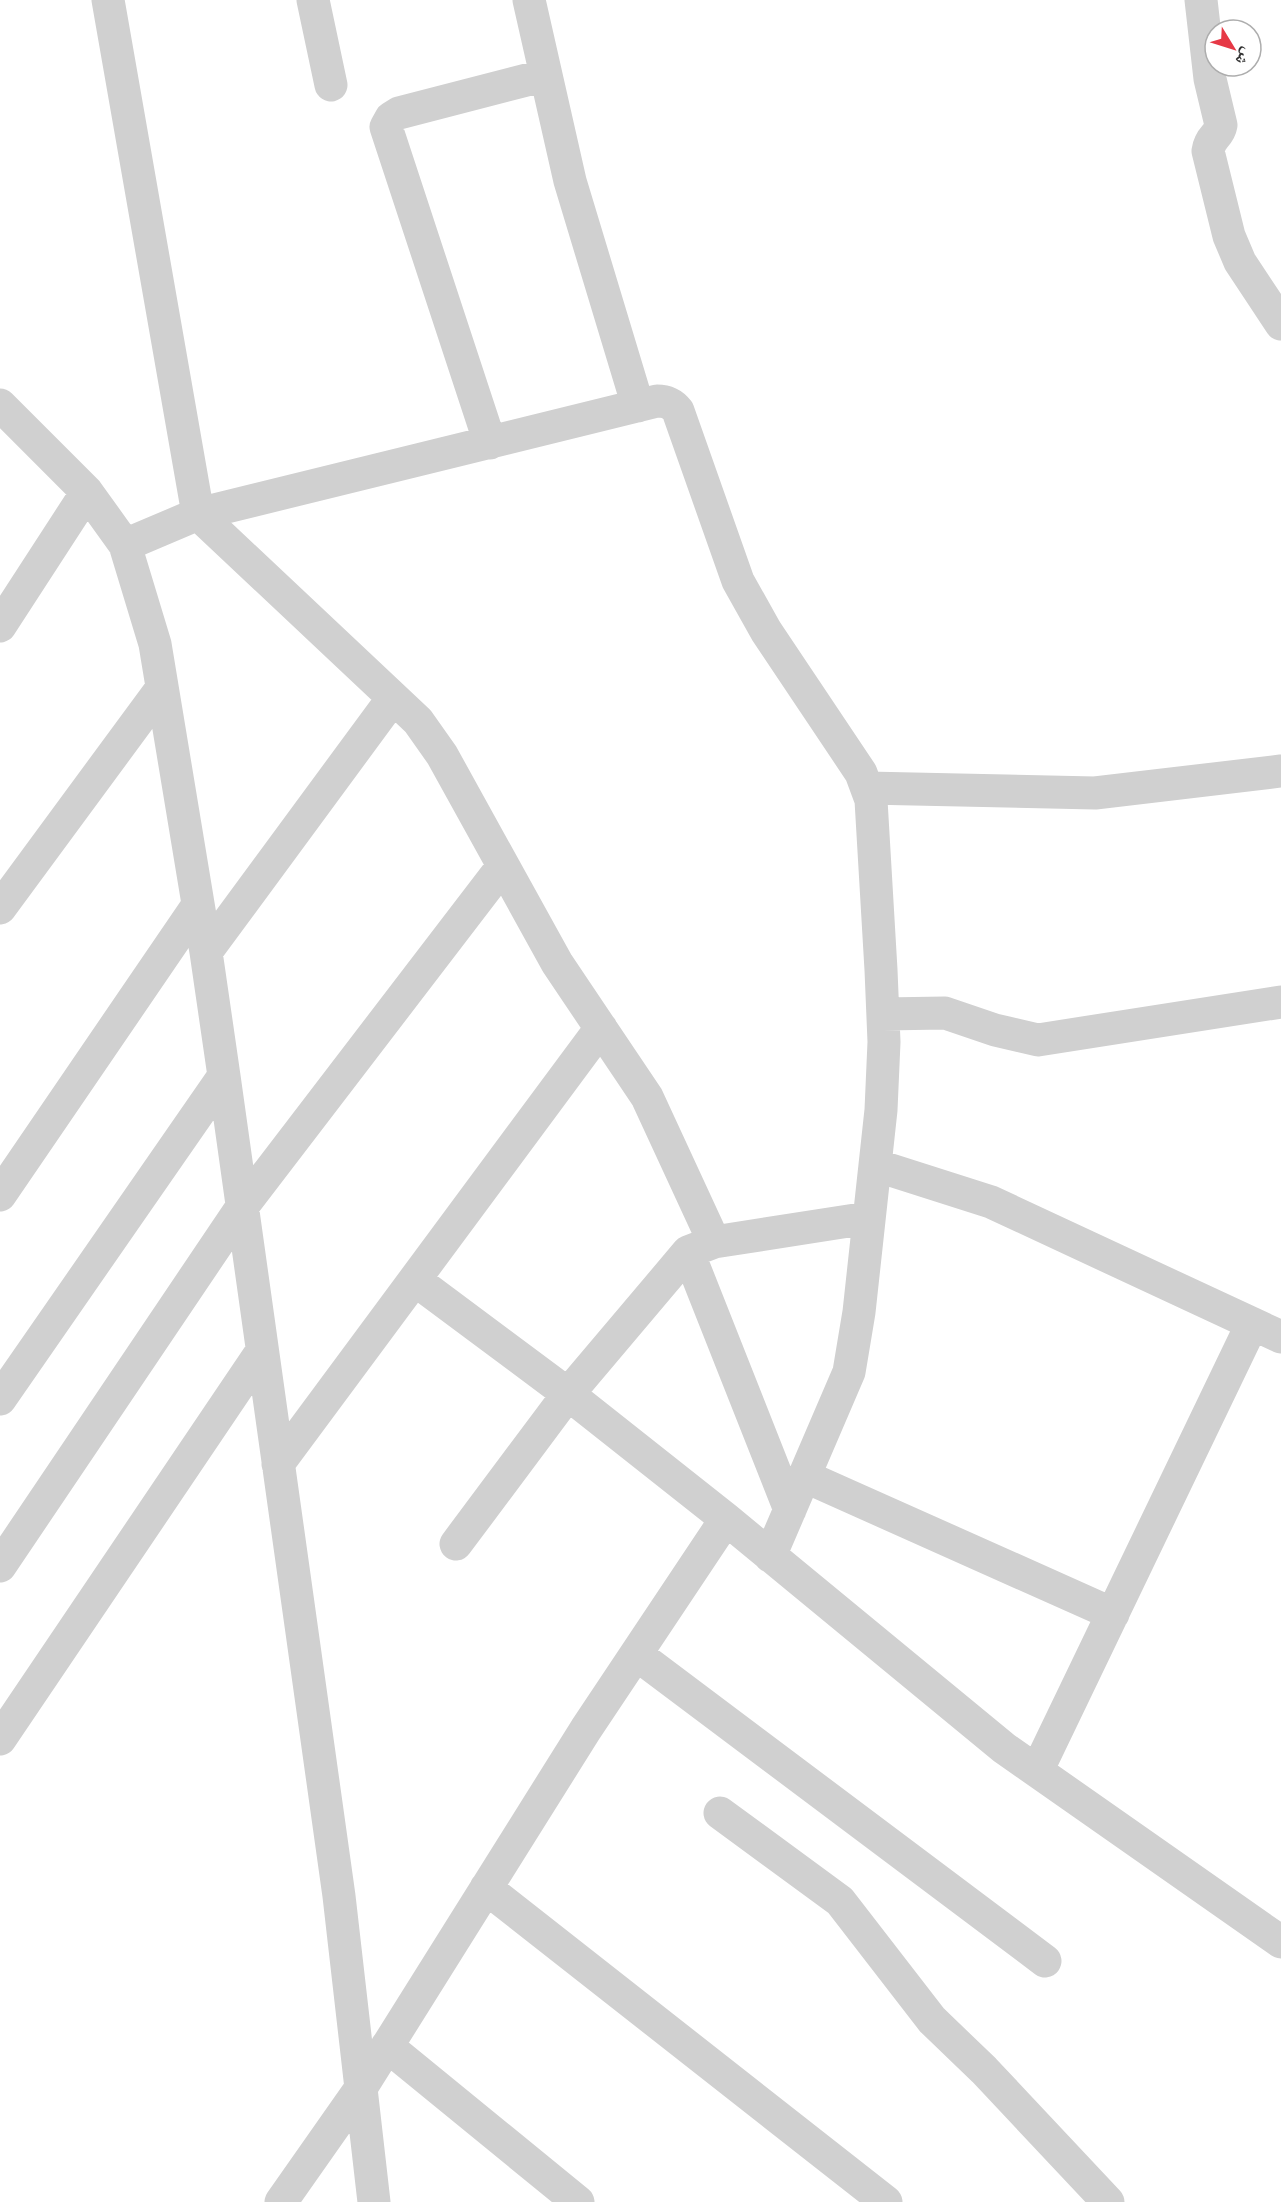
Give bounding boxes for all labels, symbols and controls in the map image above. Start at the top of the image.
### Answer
north arrow [1203,18,1263,78]
text: ش [1232,44,1257,69]

